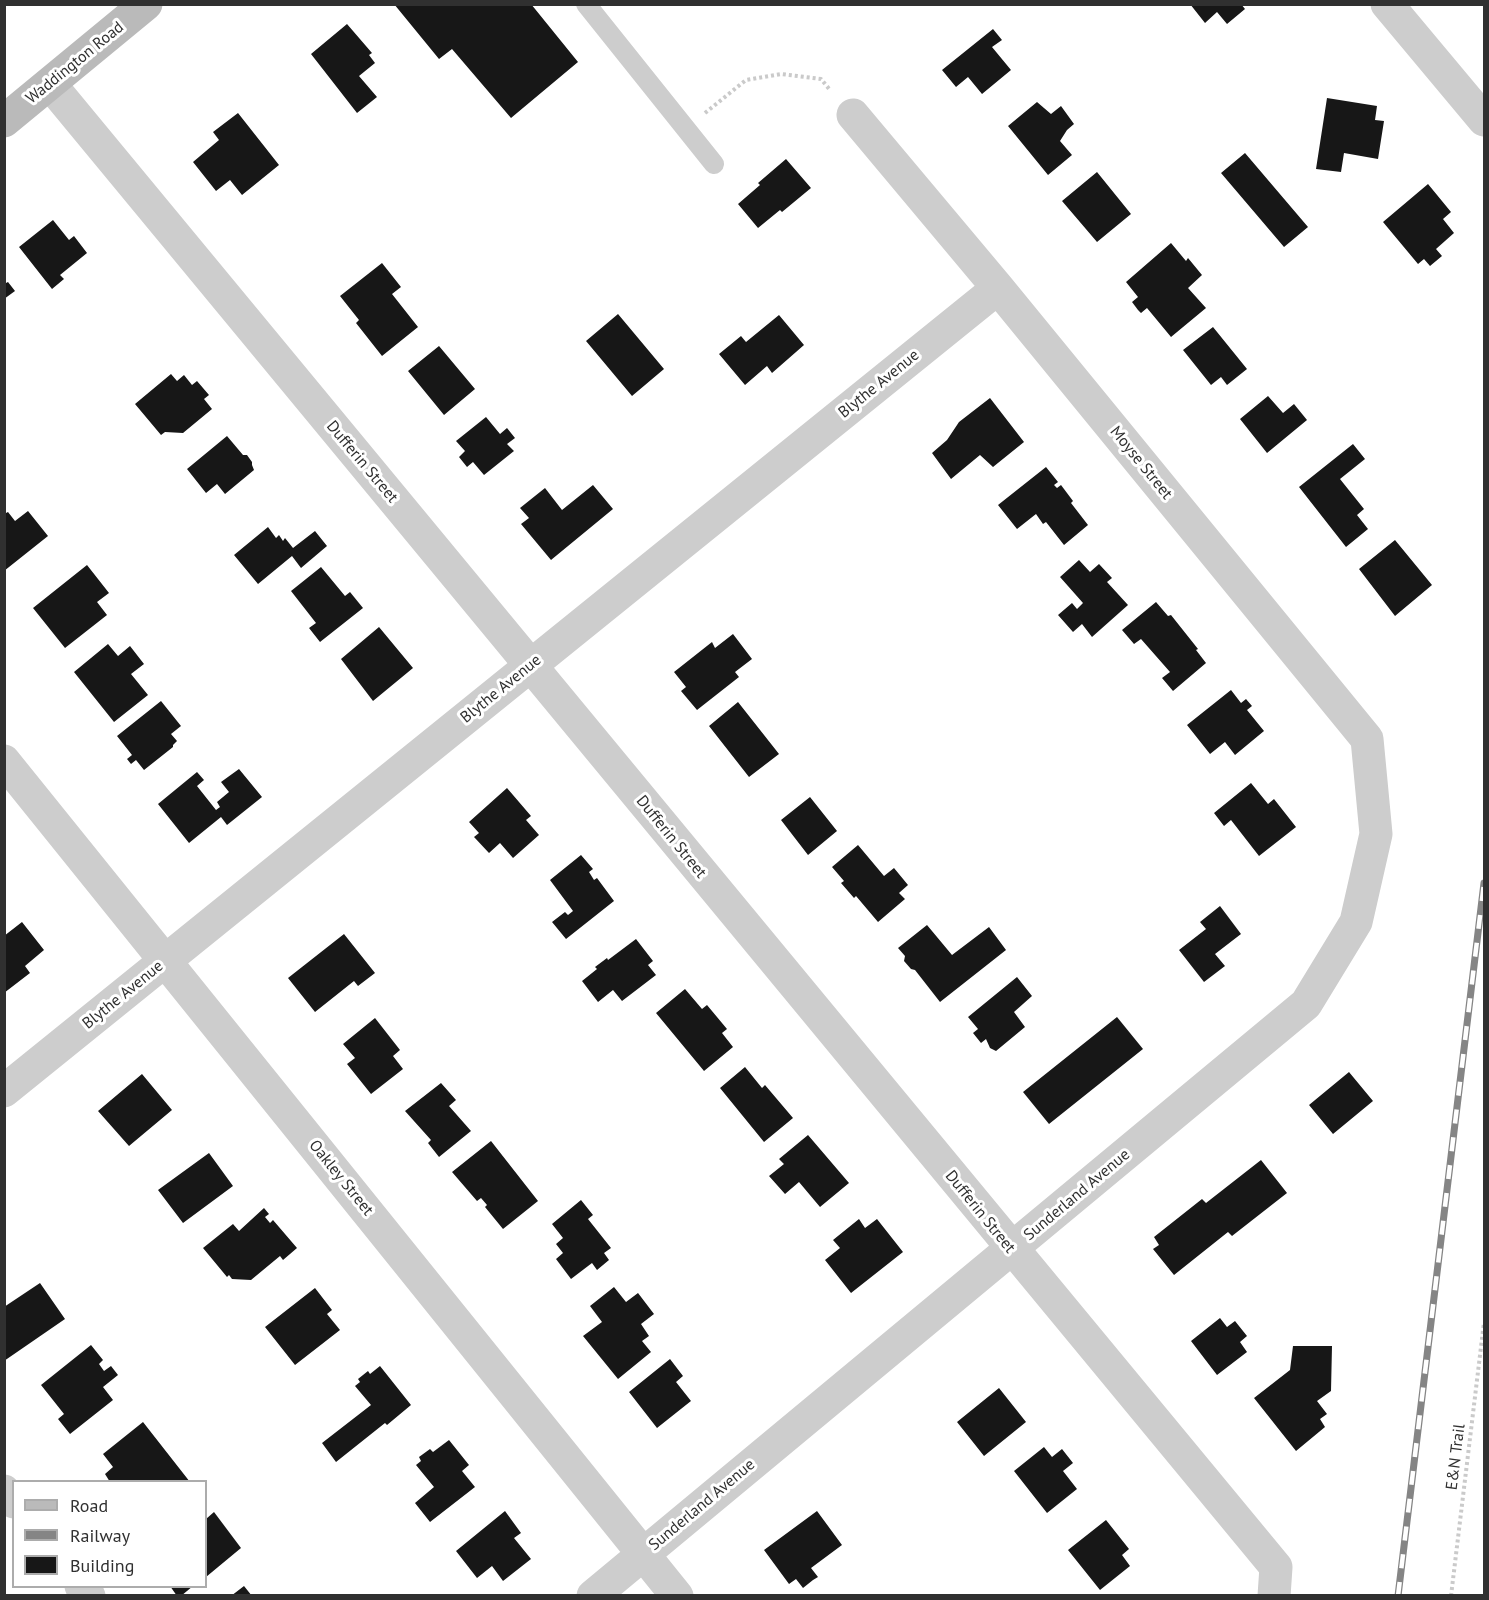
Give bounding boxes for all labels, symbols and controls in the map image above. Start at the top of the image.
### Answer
street label: Waddington Road [22,18,128,108]
street label: Blythe Avenue [835,346,923,422]
street label: Dufferin Street [322,417,402,507]
street label: Moyse Street [1106,423,1176,503]
street label: Blythe Avenue [457,651,545,727]
street label: Dufferin Street [632,792,710,882]
street label: Blythe Avenue [79,957,167,1033]
street label: Oakley Street [305,1136,377,1220]
street label: Sunderland Avenue [1020,1145,1134,1245]
street label: Dufferin Street [941,1167,1019,1257]
street label: E&N Trail [1442,1423,1470,1491]
street label: Sunderland Avenue [645,1455,759,1555]
legend [12,1480,207,1588]
text: Road [70,1494,108,1517]
text: Railway [70,1524,130,1547]
text: Building [70,1554,134,1577]

